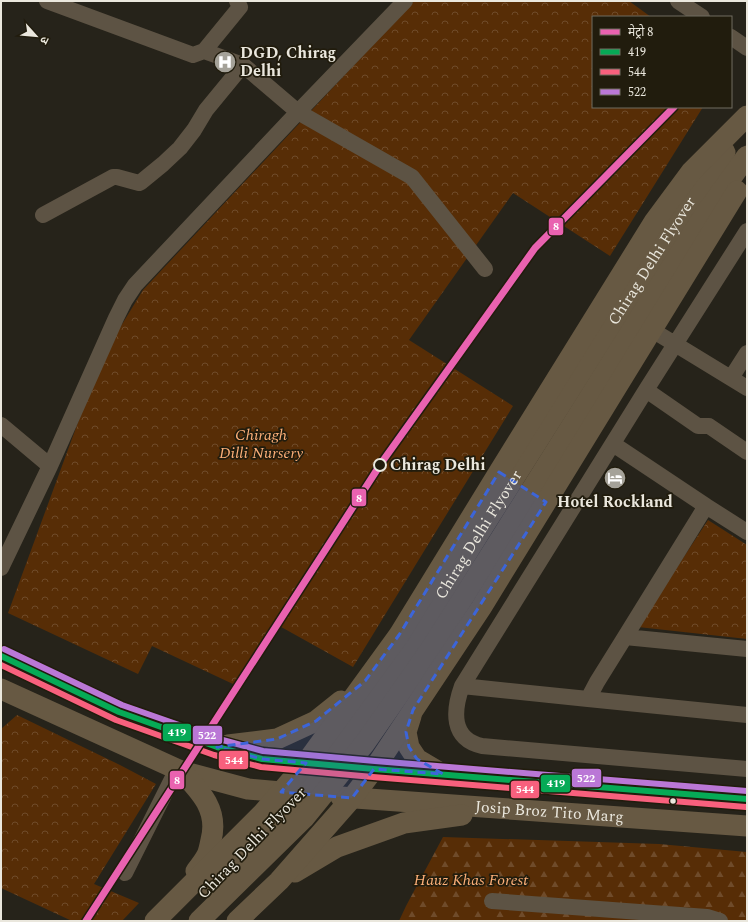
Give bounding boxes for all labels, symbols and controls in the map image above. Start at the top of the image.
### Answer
north arrow [16,16,56,56]
legend [592,16,732,108]
text: मेट्रो 8 [628,23,653,42]
text: उ [35,34,53,48]
place label: DGD, Chirag Delhi [240,41,336,83]
text: 419 [628,43,646,62]
hospital icon: DGD, Chirag Delhi [212,49,238,75]
text: 544 [628,63,646,82]
text: 522 [628,83,646,102]
street label: Chirag Delhi Flyover [602,191,702,330]
line badge: 8 [548,217,564,236]
text: 8 [553,218,559,235]
park label: Chiragh Dilli Nursery [219,423,303,465]
place label: Chirag Delhi [390,453,486,477]
marker: Chirag Delhi [373,458,387,472]
street label: Chirag Delhi Flyover [429,465,528,604]
hotel icon: Hotel Rockland [602,465,628,491]
line badge: 8 [351,488,367,507]
text: 8 [356,490,362,507]
place label: Hotel Rockland [557,490,673,514]
line badge: 419 [162,723,192,742]
text: 419 [168,724,186,741]
line badge: 522 [192,725,223,745]
text: 522 [198,727,216,744]
line badge: 544 [218,750,249,770]
text: 544 [225,752,244,769]
line badge: 522 [571,768,602,788]
line badge: 8 [169,770,185,790]
text: 522 [577,770,595,787]
text: 8 [174,772,180,789]
line badge: 419 [540,774,571,793]
text: 419 [547,775,565,792]
line badge: 544 [510,780,540,799]
street label: Chirag Delhi Flyover [192,781,312,905]
text: 544 [516,781,535,798]
street label: Josip Broz Tito Marg [474,795,625,829]
unlabelled marker [668,796,678,806]
park label: Hauz Khas Forest [414,868,529,892]

